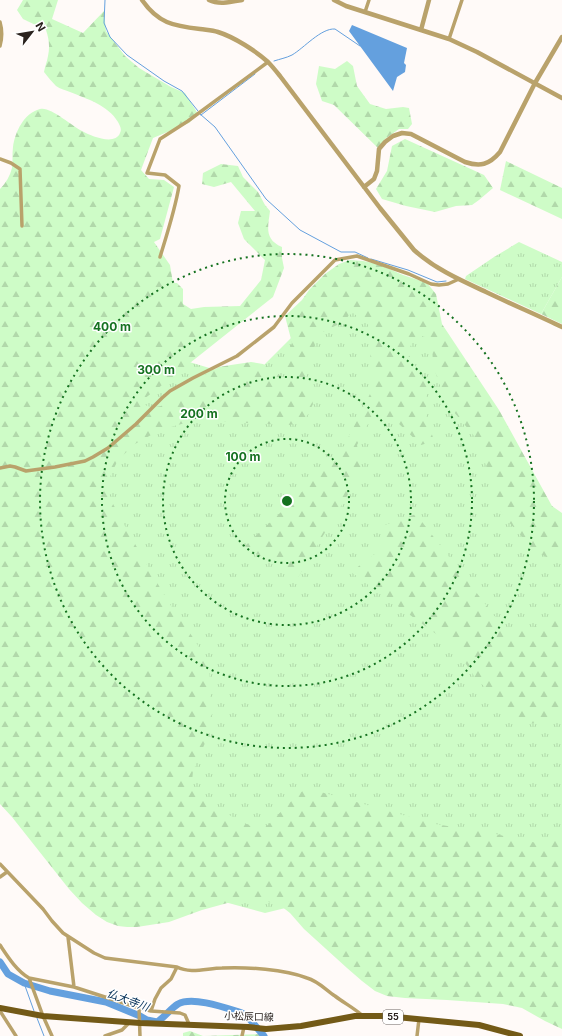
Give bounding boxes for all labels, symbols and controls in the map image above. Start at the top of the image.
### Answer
north arrow [12,12,52,52]
text: N [32,20,49,34]
text: 400 m [93,319,131,334]
text: 300 m [137,362,175,377]
text: 200 m [180,406,218,421]
text: 100 m [225,449,261,464]
centre of rings [280,494,294,508]
water label: 仏大寺川 [105,986,152,1014]
street label: 小松辰口線 [224,1009,274,1023]
road number: 55 [383,1010,403,1024]

